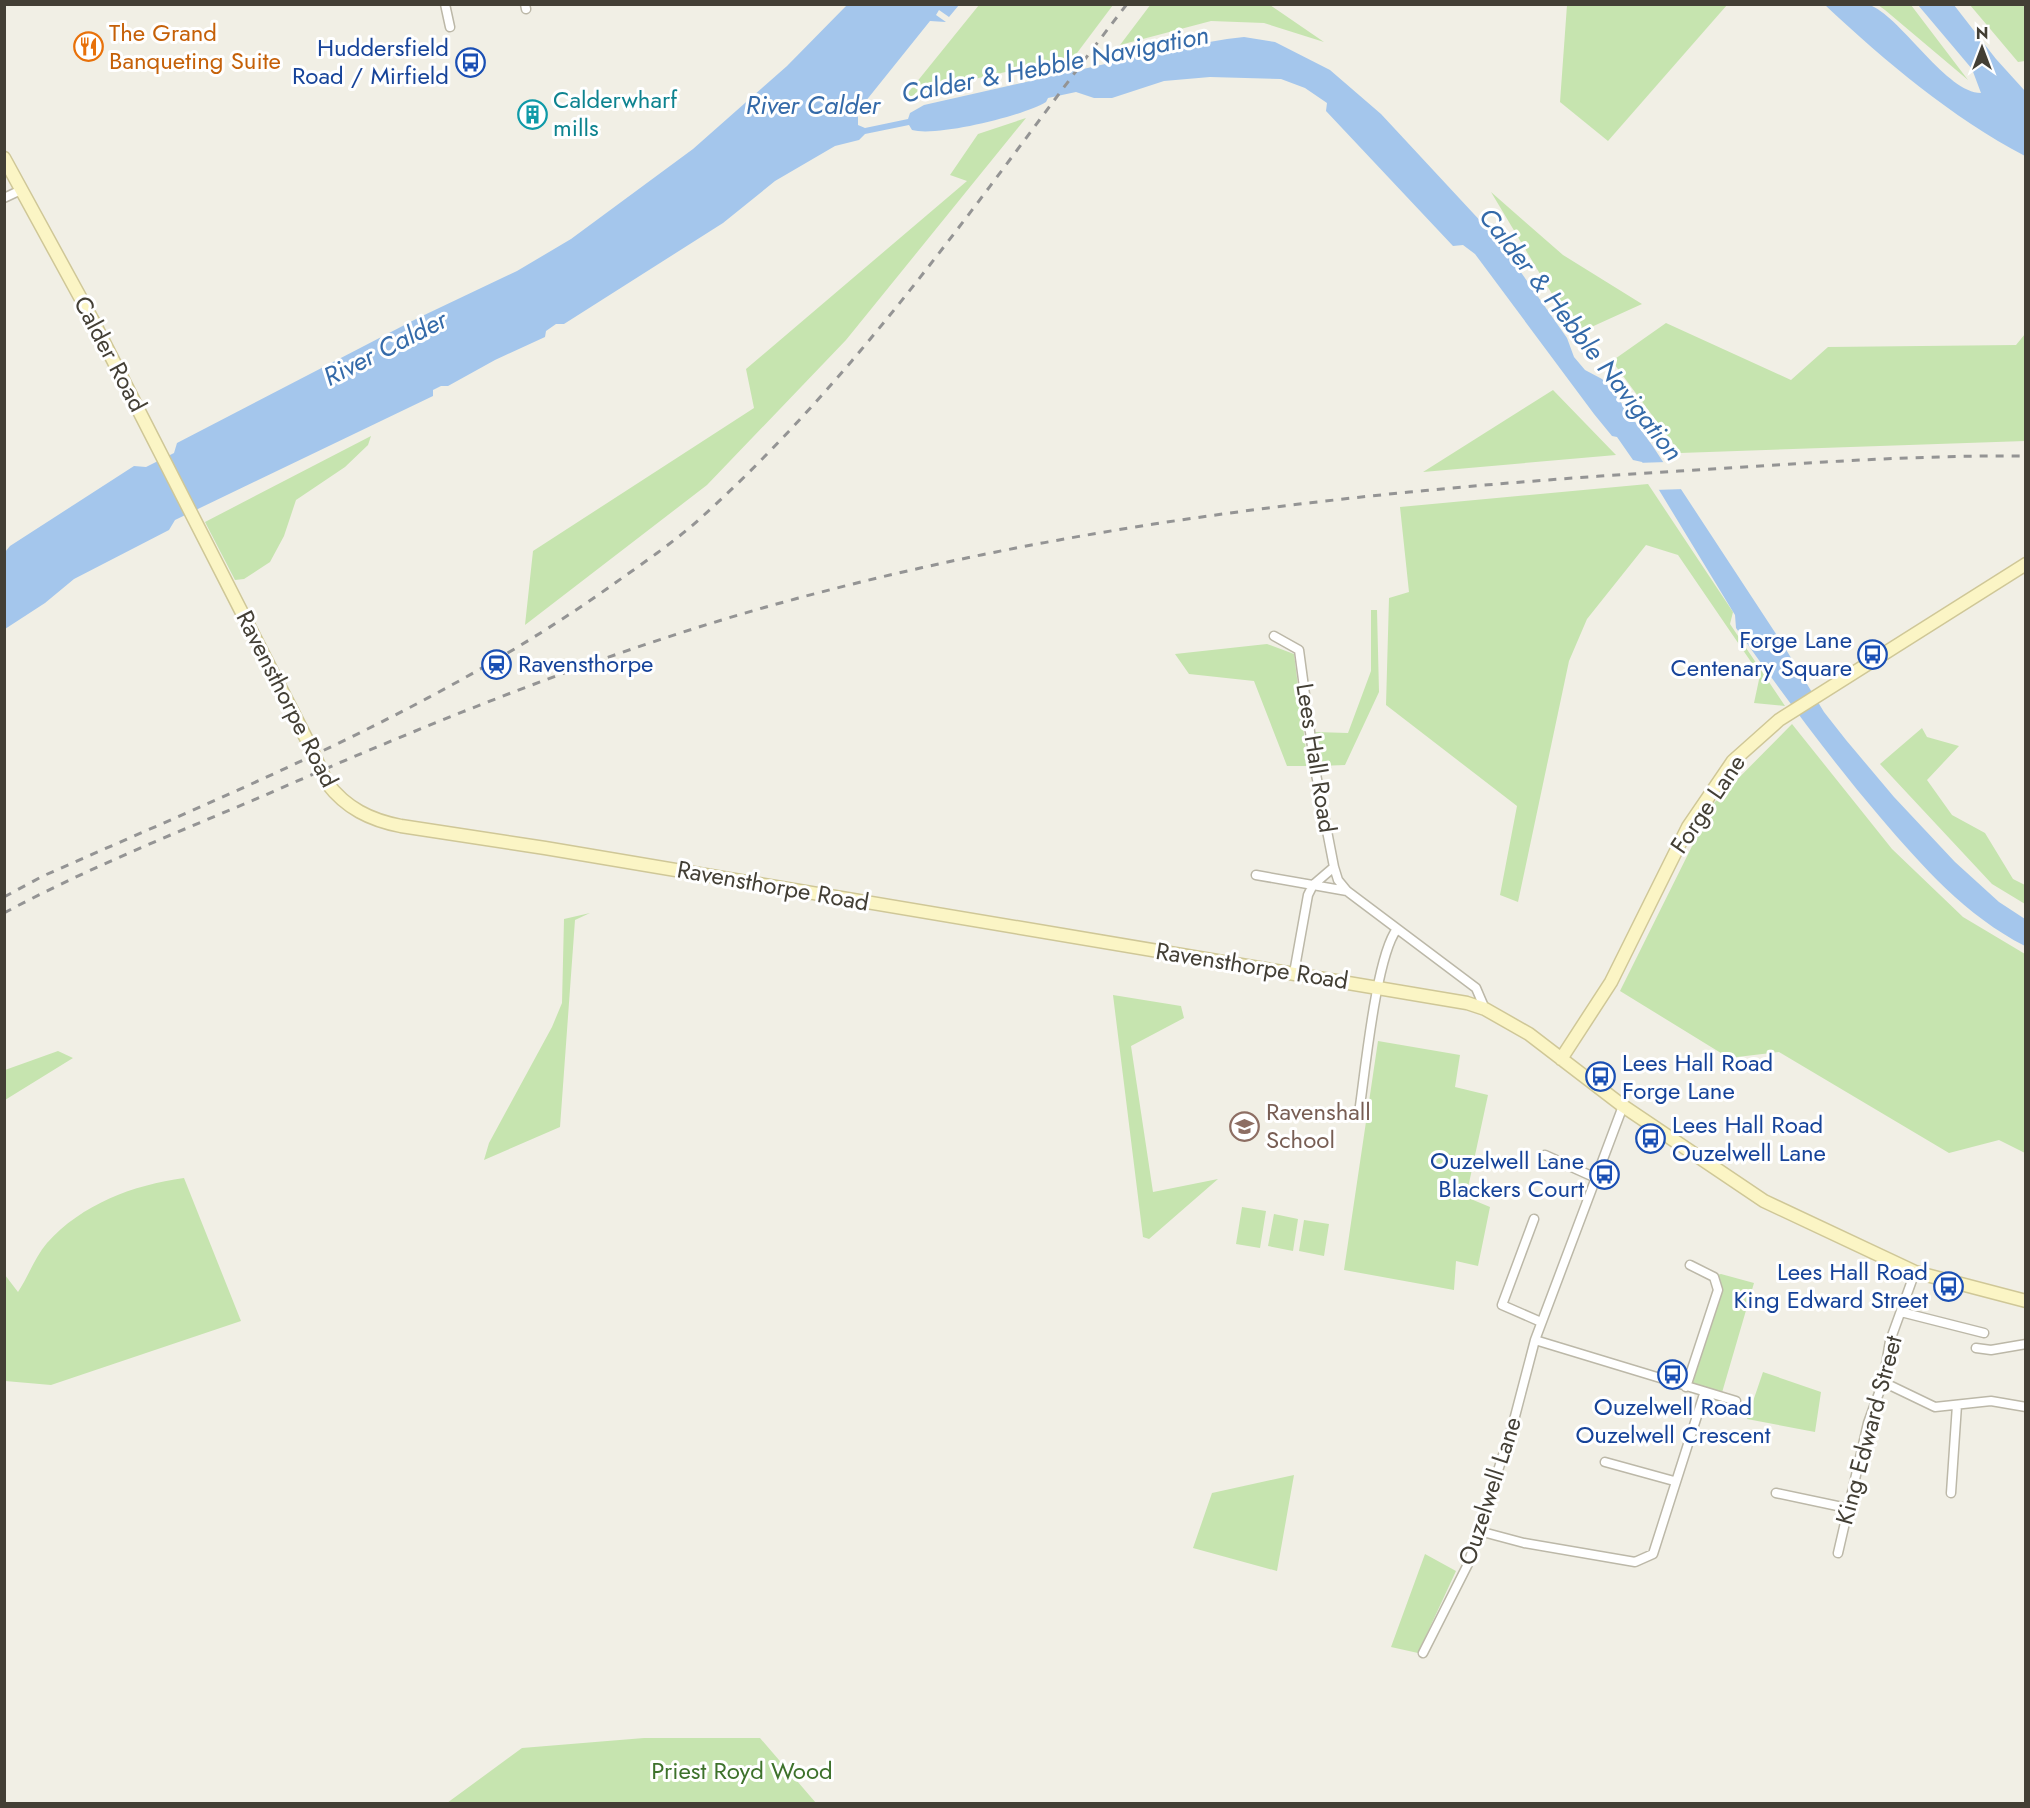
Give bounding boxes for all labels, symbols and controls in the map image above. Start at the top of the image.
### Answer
place label: The Grand Banqueting Suite [109,15,281,78]
water label: Calder & Hebble Navigation [898,16,1212,112]
north arrow [1952,18,2012,78]
text: N [1976,22,1988,45]
place label: Huddersfield Road / Mirfield [292,30,449,93]
restaurant icon: The Grand Banqueting Suite [72,31,104,63]
bus stop icon: Huddersfield Road / Mirfield [454,46,486,78]
place label: Calderwharf mills [553,82,678,145]
water label: River Calder [746,86,882,124]
building icon: Calderwharf mills [516,98,548,130]
water label: Calder & Hebble Navigation [1470,199,1692,469]
street label: Calder Road [65,290,156,418]
water label: River Calder [317,300,455,395]
street label: Ravensthorpe Road [228,604,347,793]
place label: Forge Lane Centenary Square [1670,622,1852,685]
bus stop icon: Forge Lane Centenary Square [1857,638,1889,670]
place label: Ravensthorpe [518,646,653,681]
station icon: Ravensthorpe [481,648,513,680]
street label: Lees Hall Road [1287,681,1346,835]
street label: Forge Lane [1662,747,1754,860]
street label: Ravensthorpe Road [674,851,872,920]
street label: Ravensthorpe Road [1153,933,1351,998]
place label: Lees Hall Road Forge Lane [1622,1045,1773,1108]
bus stop icon: Lees Hall Road Forge Lane [1585,1061,1617,1093]
place label: Ravenshall School [1266,1094,1371,1157]
place label: Lees Hall Road Ouzelwell Lane [1672,1107,1826,1170]
school or university icon: Ravenshall School [1229,1110,1261,1142]
bus stop icon: Lees Hall Road Ouzelwell Lane [1635,1123,1667,1155]
place label: Ouzelwell Lane Blackers Court [1430,1143,1584,1206]
bus stop icon: Ouzelwell Lane Blackers Court [1589,1159,1621,1191]
place label: Lees Hall Road King Edward Street [1734,1254,1928,1317]
bus stop icon: Lees Hall Road King Edward Street [1933,1270,1965,1302]
street label: King Edward Street [1826,1331,1911,1528]
bus stop icon: Ouzelwell Road Ouzelwell Crescent [1657,1358,1689,1390]
place label: Ouzelwell Road Ouzelwell Crescent [1575,1389,1771,1452]
street label: Ouzelwell Lane [1449,1412,1530,1569]
park label: Priest Royd Wood [651,1753,833,1788]

